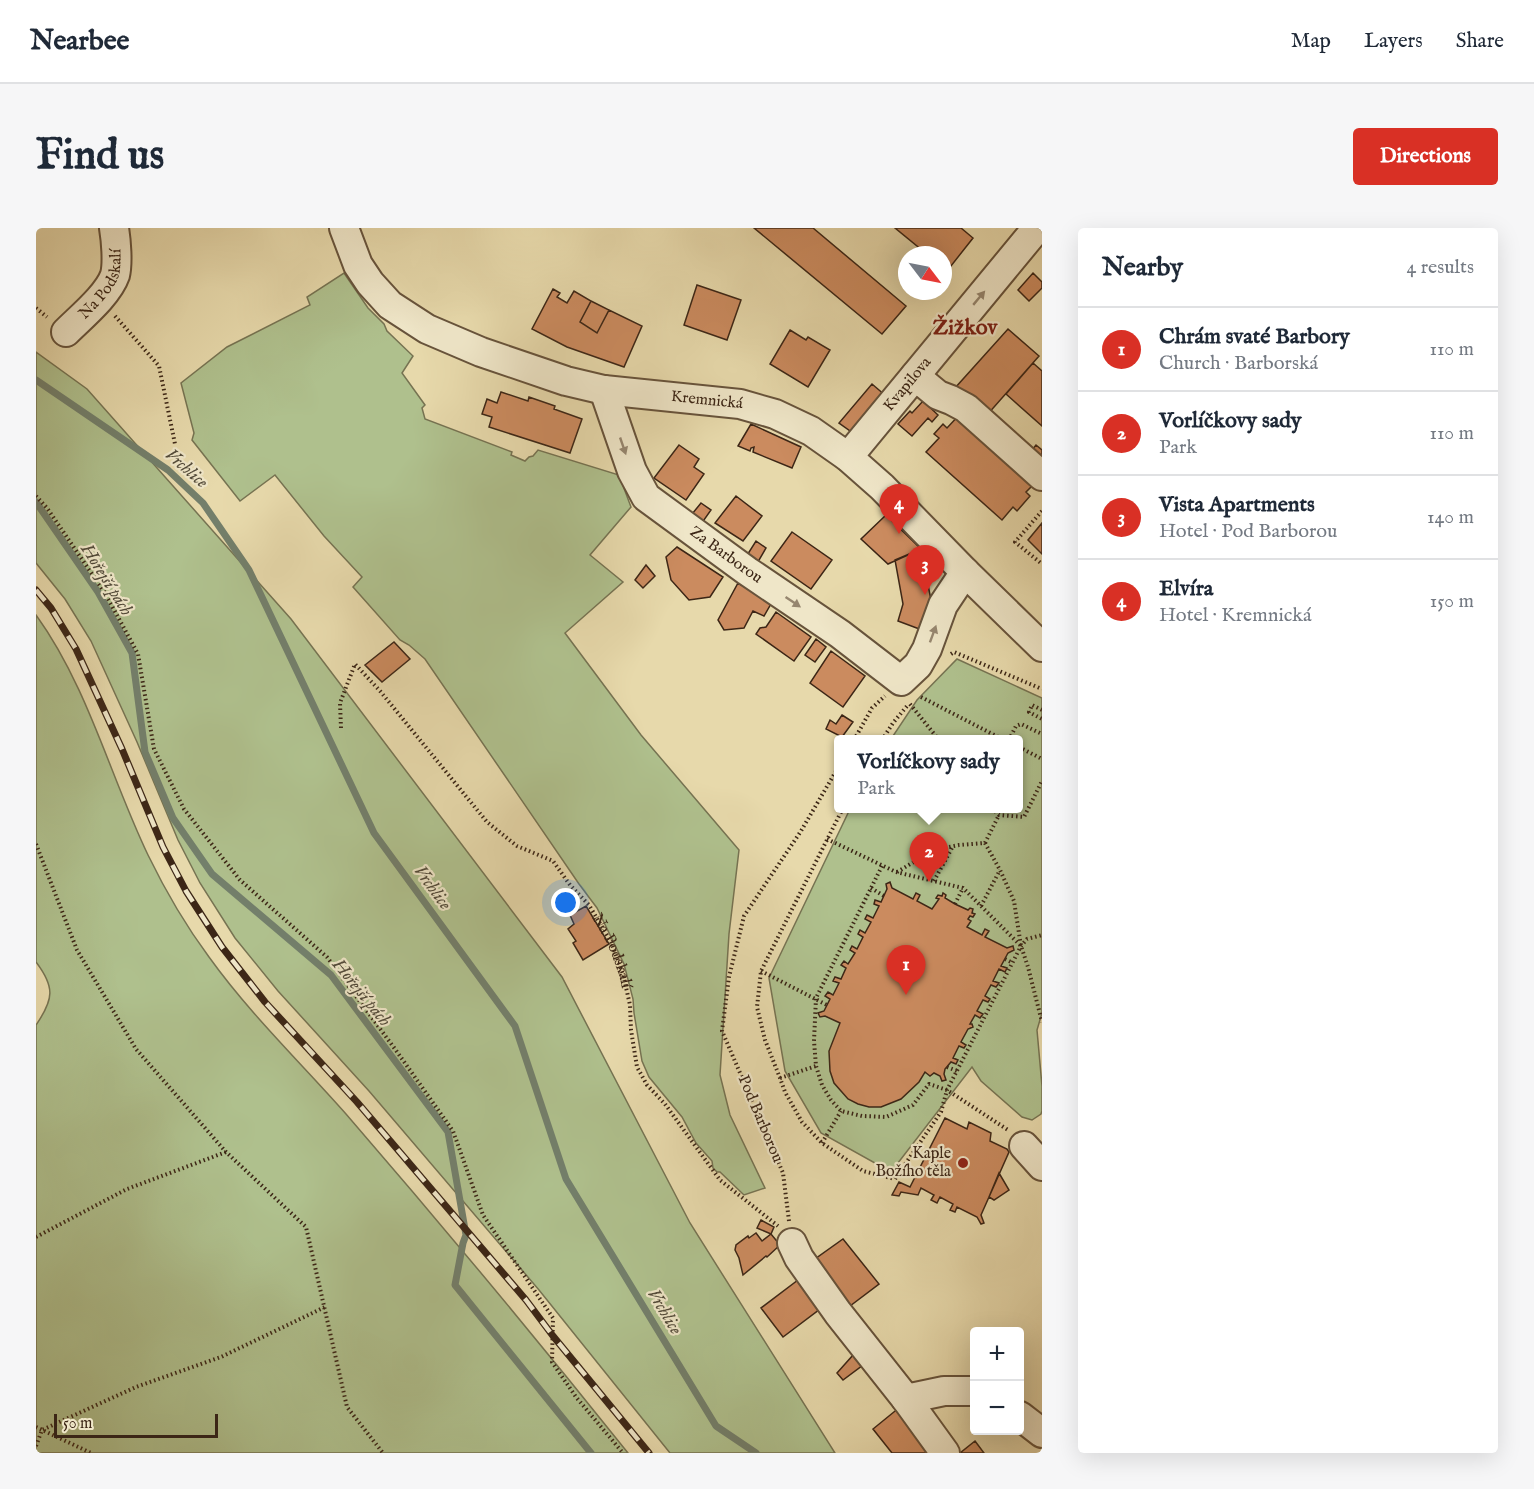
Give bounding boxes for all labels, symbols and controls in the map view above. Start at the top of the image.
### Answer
text: Nearbee [30,24,129,59]
text: Map [1291,28,1331,55]
text: Layers [1364,28,1423,55]
text: Share [1456,28,1504,55]
button: Directions [1353,128,1498,185]
text: Find us [36,130,164,183]
north arrow [898,246,952,300]
street label: Na Podskalí [75,247,127,324]
text: Nearby [1102,251,1183,284]
text: 4 results [1407,255,1474,280]
one-way arrow [972,291,985,306]
district label: Žižkov [933,314,998,342]
text: Chrám svaté Barbory [1159,323,1350,351]
text: 1 [1118,337,1125,362]
text: 110 m [1430,337,1474,362]
text: Church · Barborská [1159,351,1318,376]
street label: Kvapilova [880,353,936,416]
street label: Kremnická [670,387,744,414]
text: Vorlíčkovy sady [1159,407,1302,435]
text: 2 [1117,421,1126,446]
text: 110 m [1430,421,1474,446]
text: Park [1159,435,1197,460]
one-way arrow [619,437,629,455]
water label: Vrchlice [160,444,212,494]
pin: 4 [880,484,918,534]
text: Vista Apartments [1159,491,1315,519]
text: 3 [1118,505,1125,530]
text: 140 m [1427,505,1474,530]
text: Hotel · Pod Barborou [1159,519,1337,544]
street label: Za Barborou [686,522,766,588]
water label: Hořejší pách [74,539,137,621]
pin: 3 [906,546,944,595]
text: Elvíra [1159,575,1213,603]
text: 4 [1117,589,1126,614]
text: 150 m [1430,589,1474,614]
one-way arrow [784,596,800,608]
text: Hotel · Kremnická [1159,603,1312,628]
one-way arrow [928,624,938,642]
popup [834,735,1023,813]
text: Vorlíčkovy sady [857,748,1000,776]
text: Park [857,776,895,801]
pin: 2 [910,832,948,882]
water label: Vrchlice [408,861,456,915]
your location [551,888,580,917]
street label: Na Podskalí [587,910,636,992]
pin: 1 [886,946,926,995]
water label: Hořejší pách [326,954,396,1032]
street label: Pod Barborou [733,1072,787,1166]
place label: Kaple Božího těla [875,1144,951,1182]
marker: Kaple Božího těla [956,1156,970,1170]
water label: Vrchlice [641,1285,687,1339]
map controls [970,1327,1024,1435]
button: + [970,1327,1024,1381]
button: − [970,1381,1024,1435]
scale bar [54,1411,218,1438]
text: 50 m [63,1414,92,1434]

